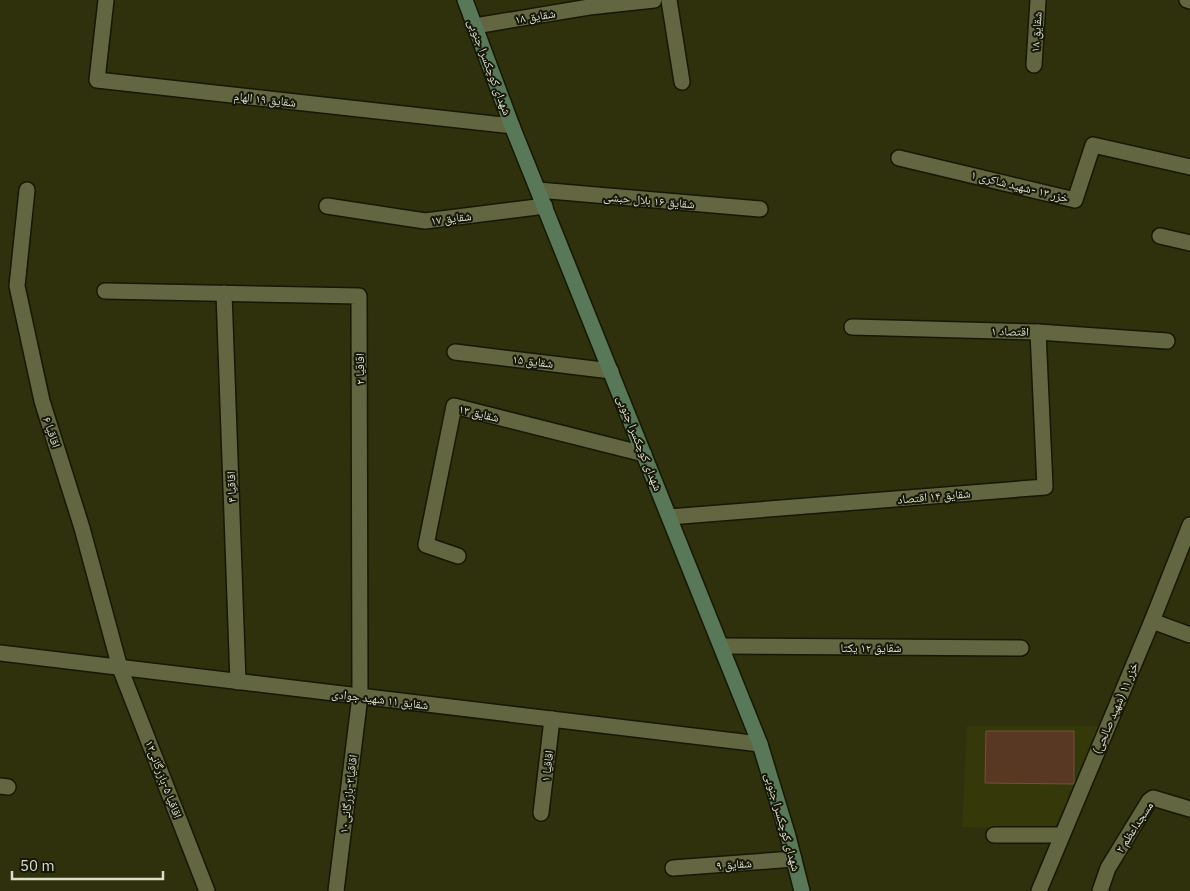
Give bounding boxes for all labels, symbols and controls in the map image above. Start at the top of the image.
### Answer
street label: شقایق ۱۸ [514,5,557,27]
street label: شقایق ۱۸ [1027,11,1045,53]
street label: شهدای کوچکسرا جنوبی [464,17,515,117]
street label: شقایق ۱۹ الهام [233,88,297,111]
street label: خزر ۱۳ -شهید شاکری ۱ [970,167,1071,206]
street label: شقایق ۱۶ بلال حبشی [603,189,695,212]
street label: شقایق ۱۷ [430,208,472,228]
street label: اقتصاد ۱ [991,323,1029,339]
street label: شقایق ۱۵ [512,351,554,371]
street label: اقاقیا ۲ [352,353,367,385]
street label: شهدای کوچکسرا جنوبی [614,393,666,493]
street label: شقایق ۱۳ [457,401,501,425]
street label: اقاقیا ۶ [40,415,64,450]
street label: اقاقیا ۴ [223,471,239,503]
street label: شقایق ۱۴ اقتصاد [897,485,971,507]
street label: شقایق ۱۲ یکتا [841,640,902,655]
street label: خزر ۱۱ (شهید صالحی) [1089,660,1141,756]
street label: شقایق ۱۱ شهید جوادی [331,686,429,713]
street label: اقاقیا ۵-بازرگانی۱۲ [142,738,186,820]
street label: اقاقیا ۱ [538,749,557,783]
street label: اقاقیا۳-بازرگانی۱۰ [336,754,361,834]
street label: شهدای کوچکسرا جنوبی [761,771,804,873]
street label: مسجداعظم ۲ [1112,799,1157,856]
scale bar [12,848,164,880]
street label: شقایق ۹ [716,855,752,873]
text: 50 m [20,856,55,875]

